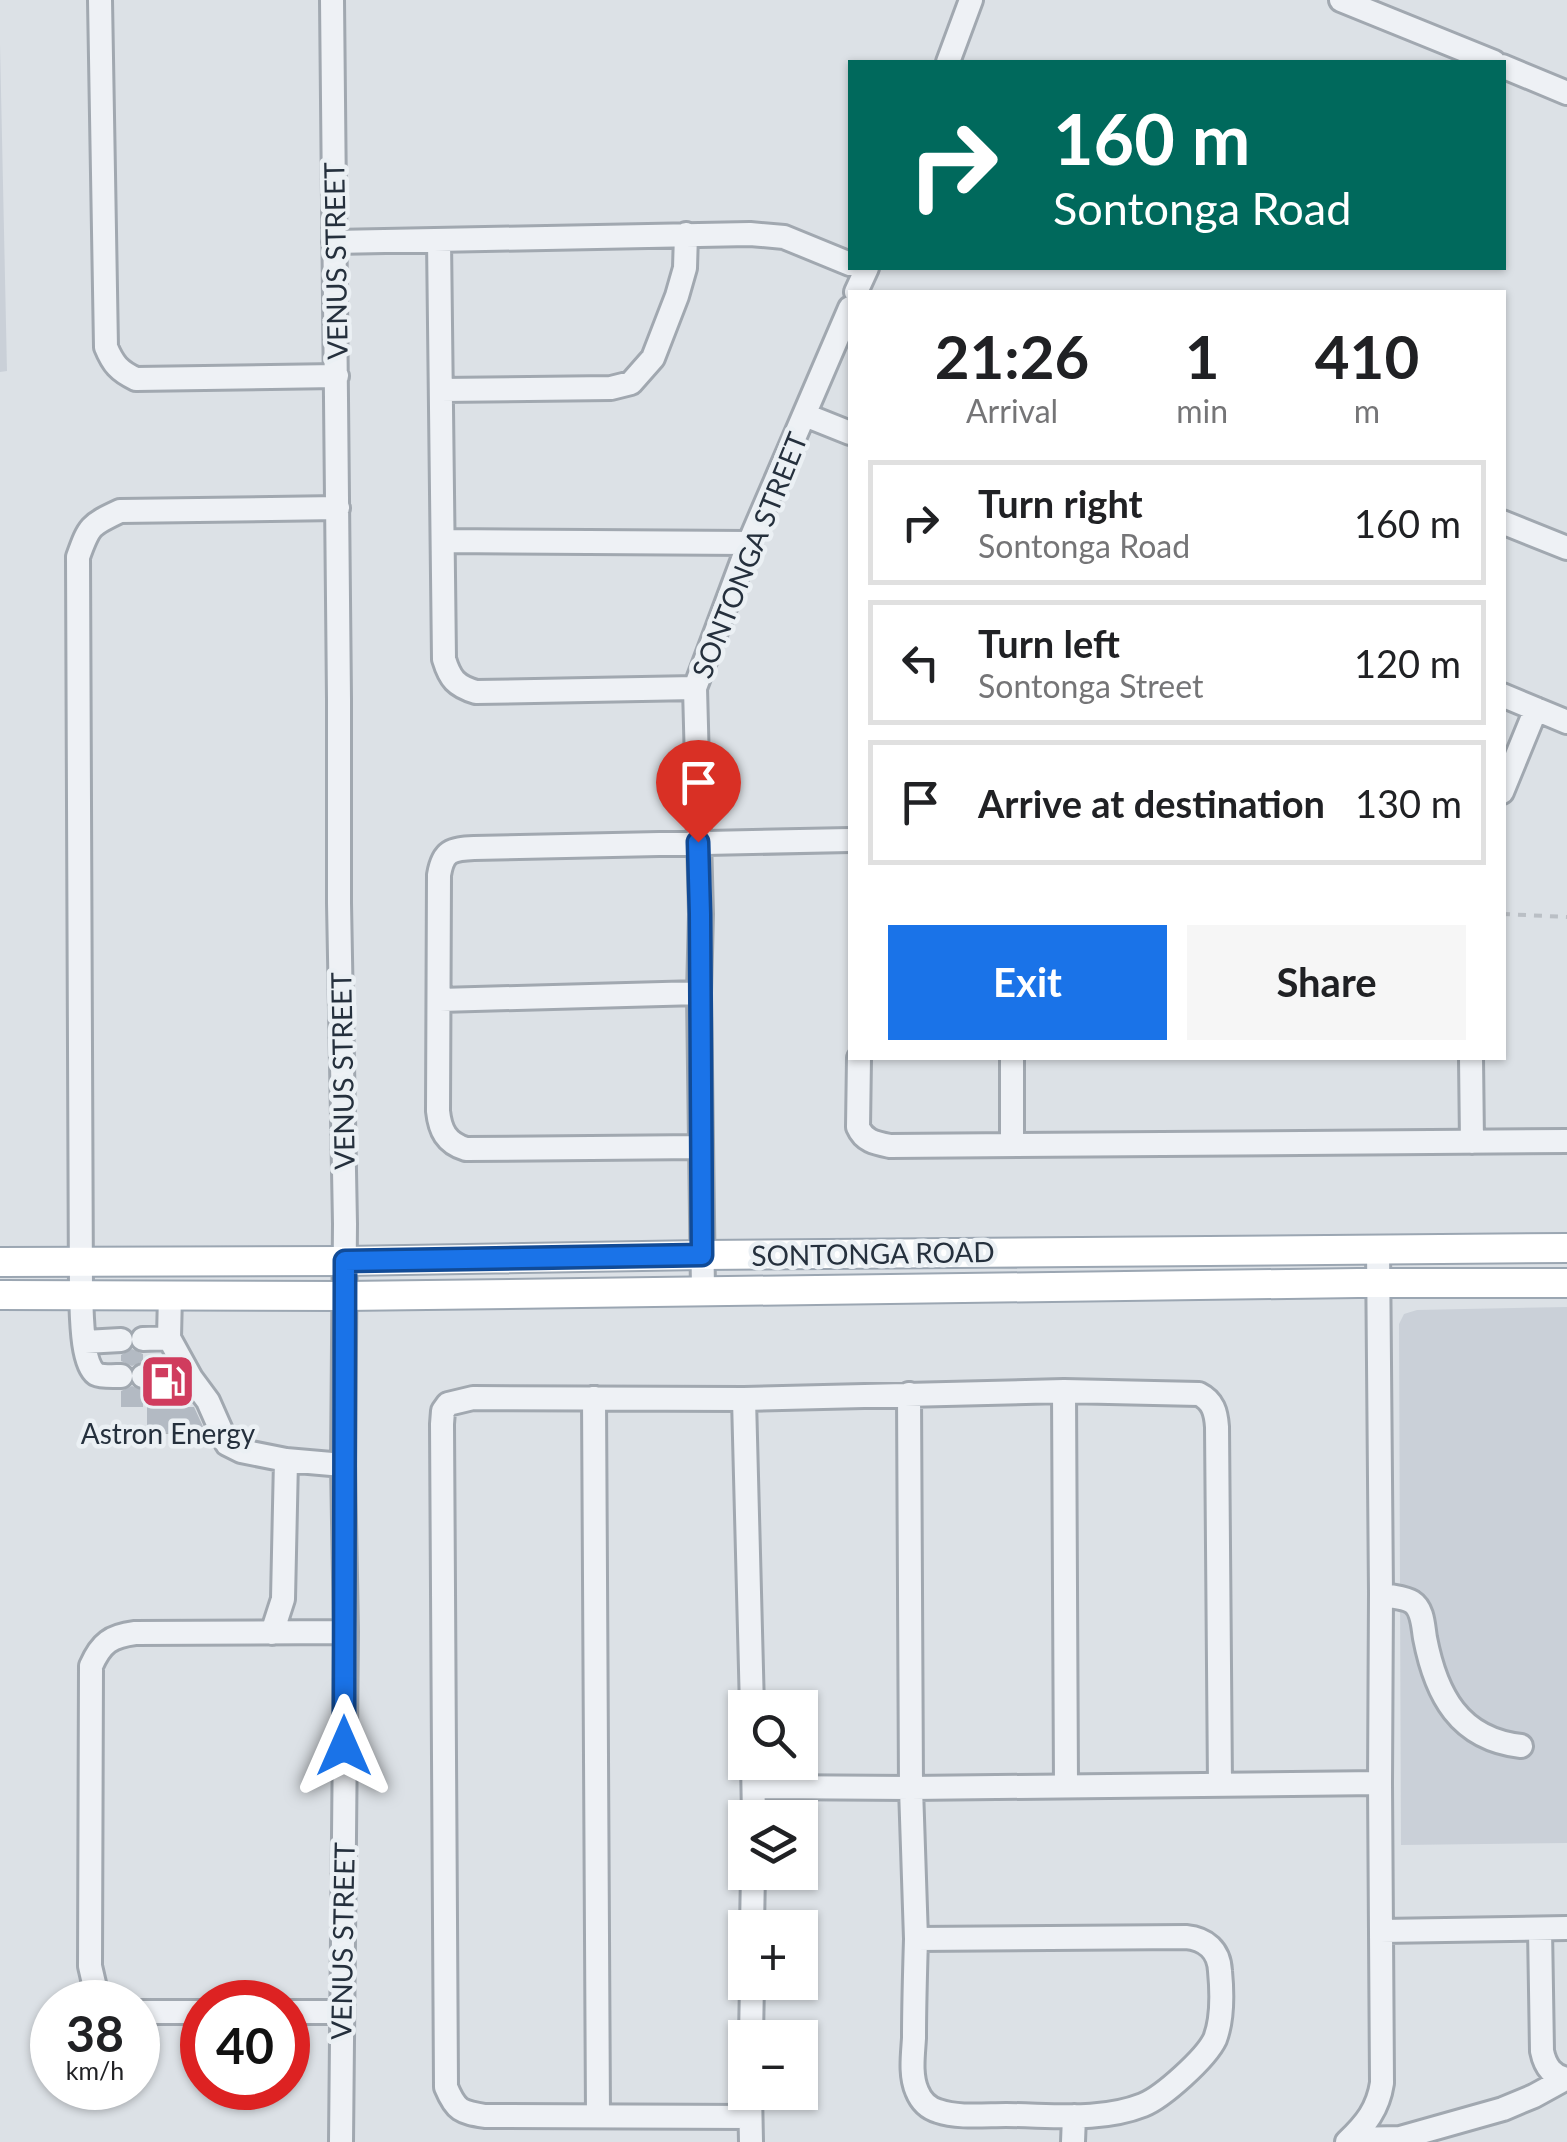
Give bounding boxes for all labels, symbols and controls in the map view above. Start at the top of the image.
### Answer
text: 160 m [1053,96,1250,180]
icon: right [888,100,1018,230]
street label: VENUS STREET [316,161,354,360]
text: Sontonga Road [1053,181,1351,235]
text: 21:26 [935,320,1089,392]
text: 1 [1185,320,1220,392]
text: 410 [1315,320,1419,392]
text: Arrival [966,391,1058,430]
text: min [1176,391,1228,430]
text: m [1354,391,1380,430]
street label: SONTONGA STREET [684,427,814,683]
text: Turn right [978,480,1143,526]
icon: right [893,495,948,550]
text: 160 m [1354,500,1461,546]
text: Sontonga Road [978,526,1190,565]
text: Turn left [978,620,1120,666]
icon: left [893,635,948,690]
text: 120 m [1354,640,1461,686]
text: Sontonga Street [978,666,1203,705]
pin [656,740,741,843]
icon: arrive [671,755,726,810]
icon: arrive [893,775,948,830]
text: Arrive at destination [978,780,1325,826]
text: 130 m [1355,780,1462,826]
button: Exit [888,925,1167,1040]
button: Share [1187,925,1466,1040]
street label: VENUS STREET [323,971,361,1170]
street label: SONTONGA ROAD [751,1234,995,1272]
fuel station icon: Astron Energy [138,1352,198,1412]
place label: Astron Energy [81,1416,256,1450]
map controls [728,1690,818,2110]
button: search [728,1690,818,1780]
position arrow [292,1694,396,1798]
button: layers [728,1800,818,1890]
street label: VENUS STREET [323,1841,361,2040]
button: + [728,1910,818,2000]
speed limit sign: 40 [180,1980,310,2110]
text: 38 [66,2003,124,2063]
button: − [728,2020,818,2110]
text: km/h [66,2055,124,2085]

